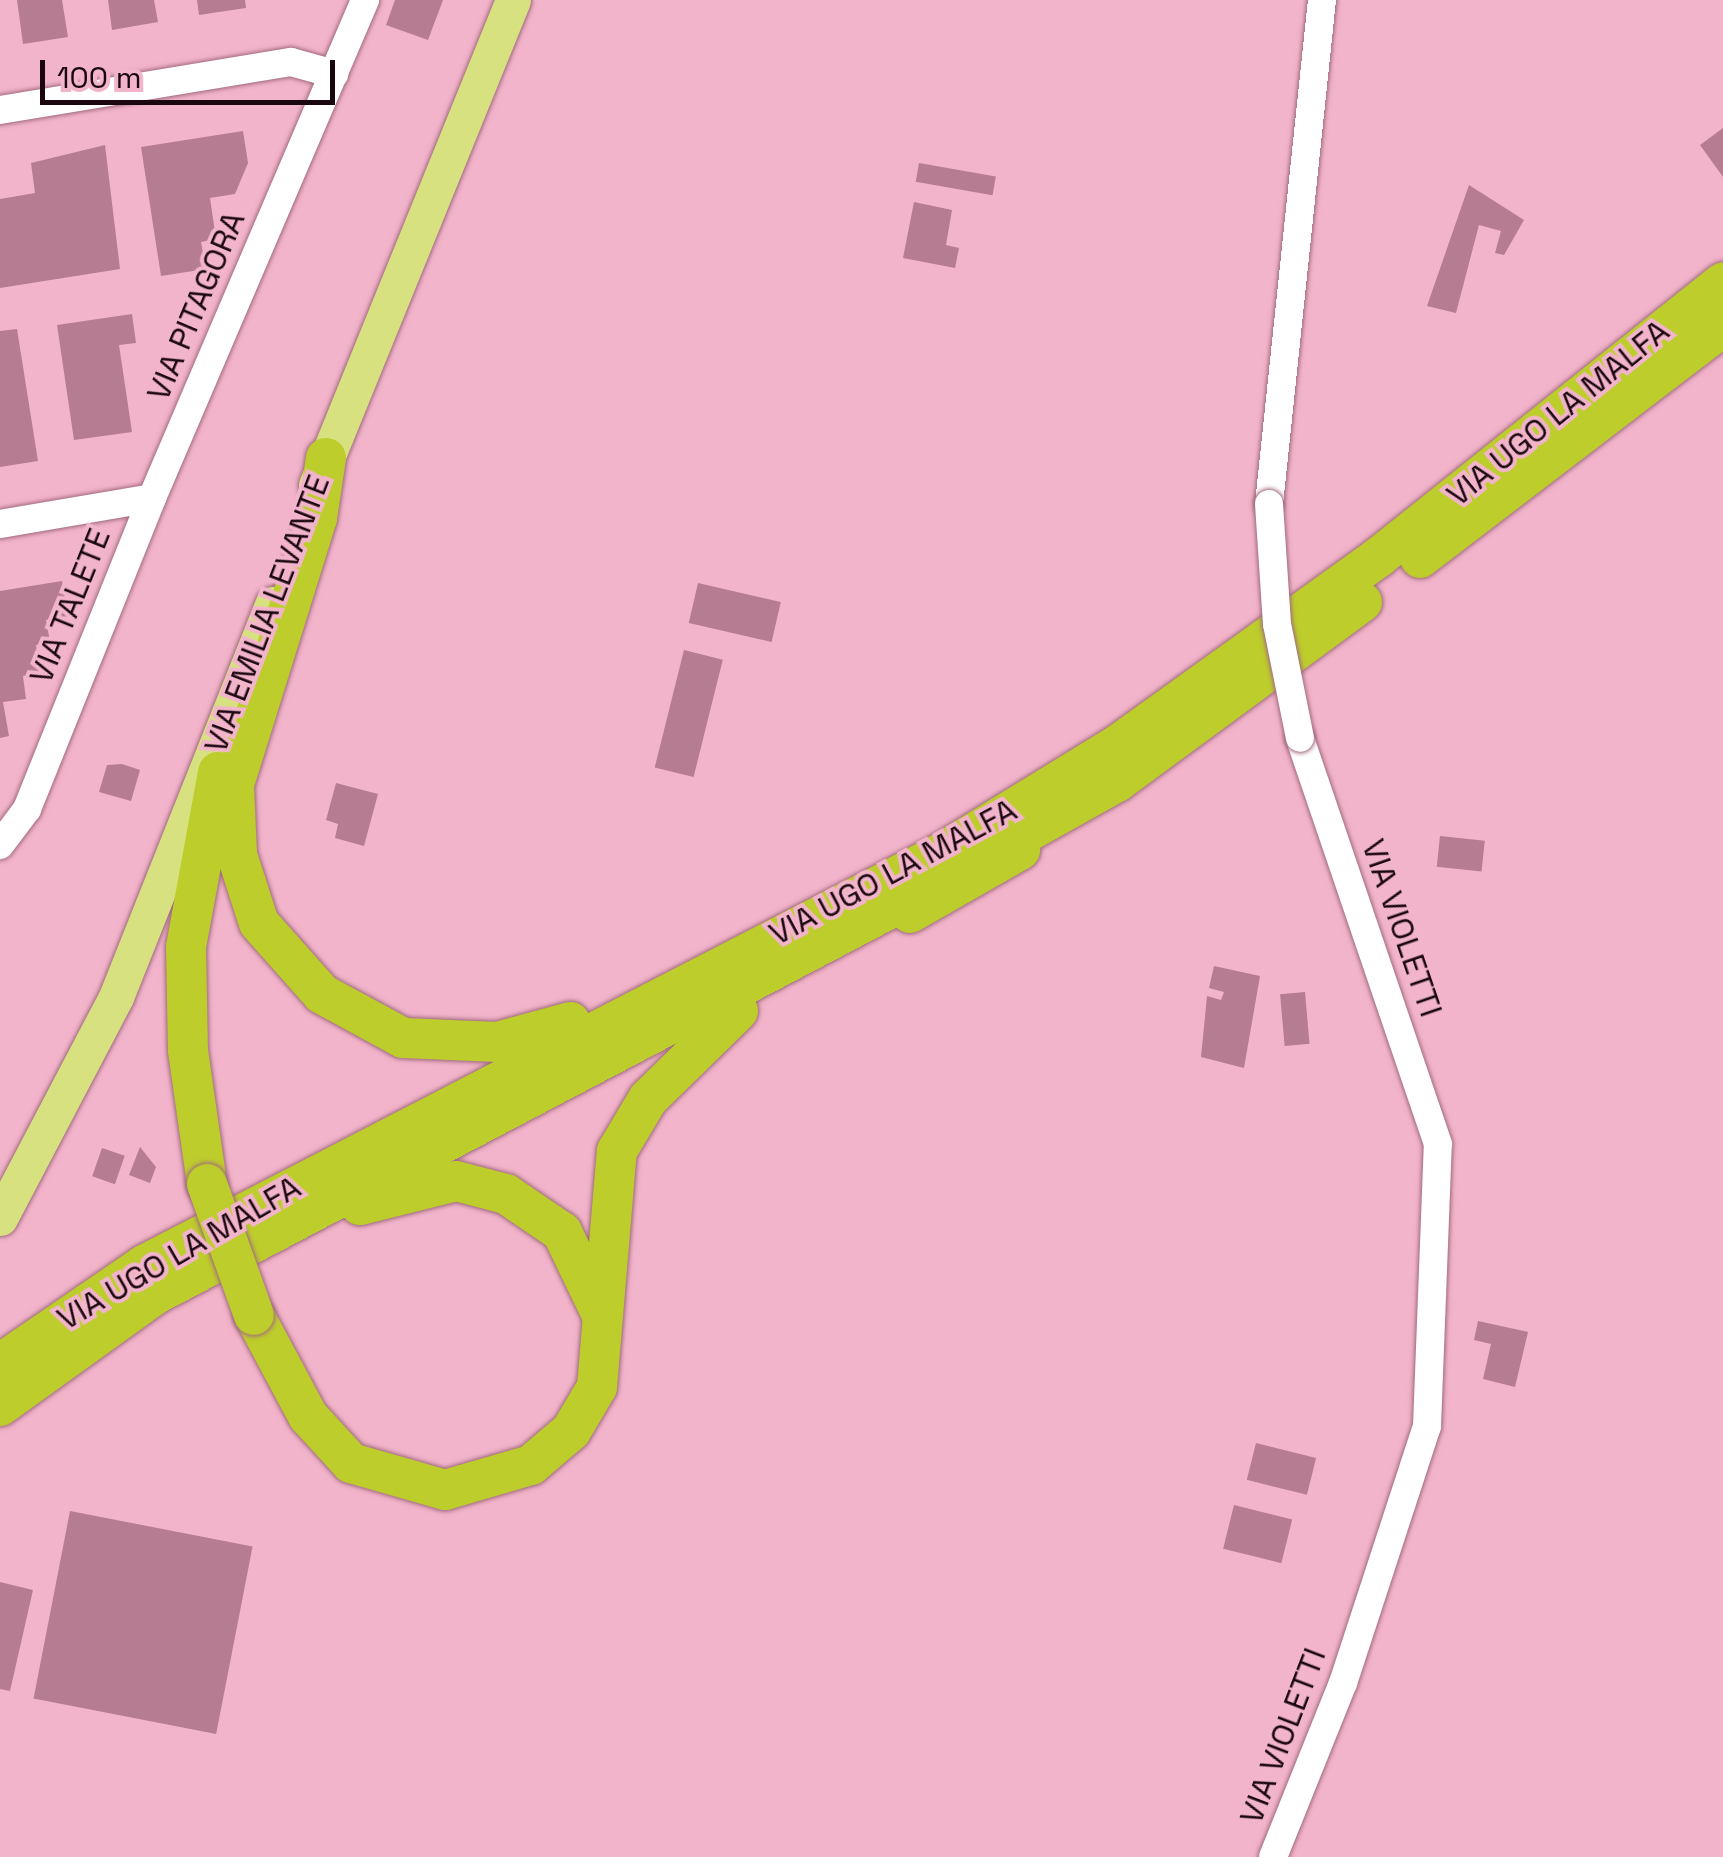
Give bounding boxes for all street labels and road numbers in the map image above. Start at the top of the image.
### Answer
street label: VIA PITAGORA [139,205,253,407]
street label: VIA UGO LA MALFA [1439,311,1677,515]
street label: VIA EMILIA LEVANTE [196,469,338,759]
street label: VIA TALETE [21,522,119,690]
street label: VIA UGO LA MALFA [762,790,1024,954]
street label: VIA VIOLETTI [1354,834,1450,1022]
street label: VIA UGO LA MALFA [50,1168,308,1338]
street label: VIA VIOLETTI [1232,1642,1334,1830]

